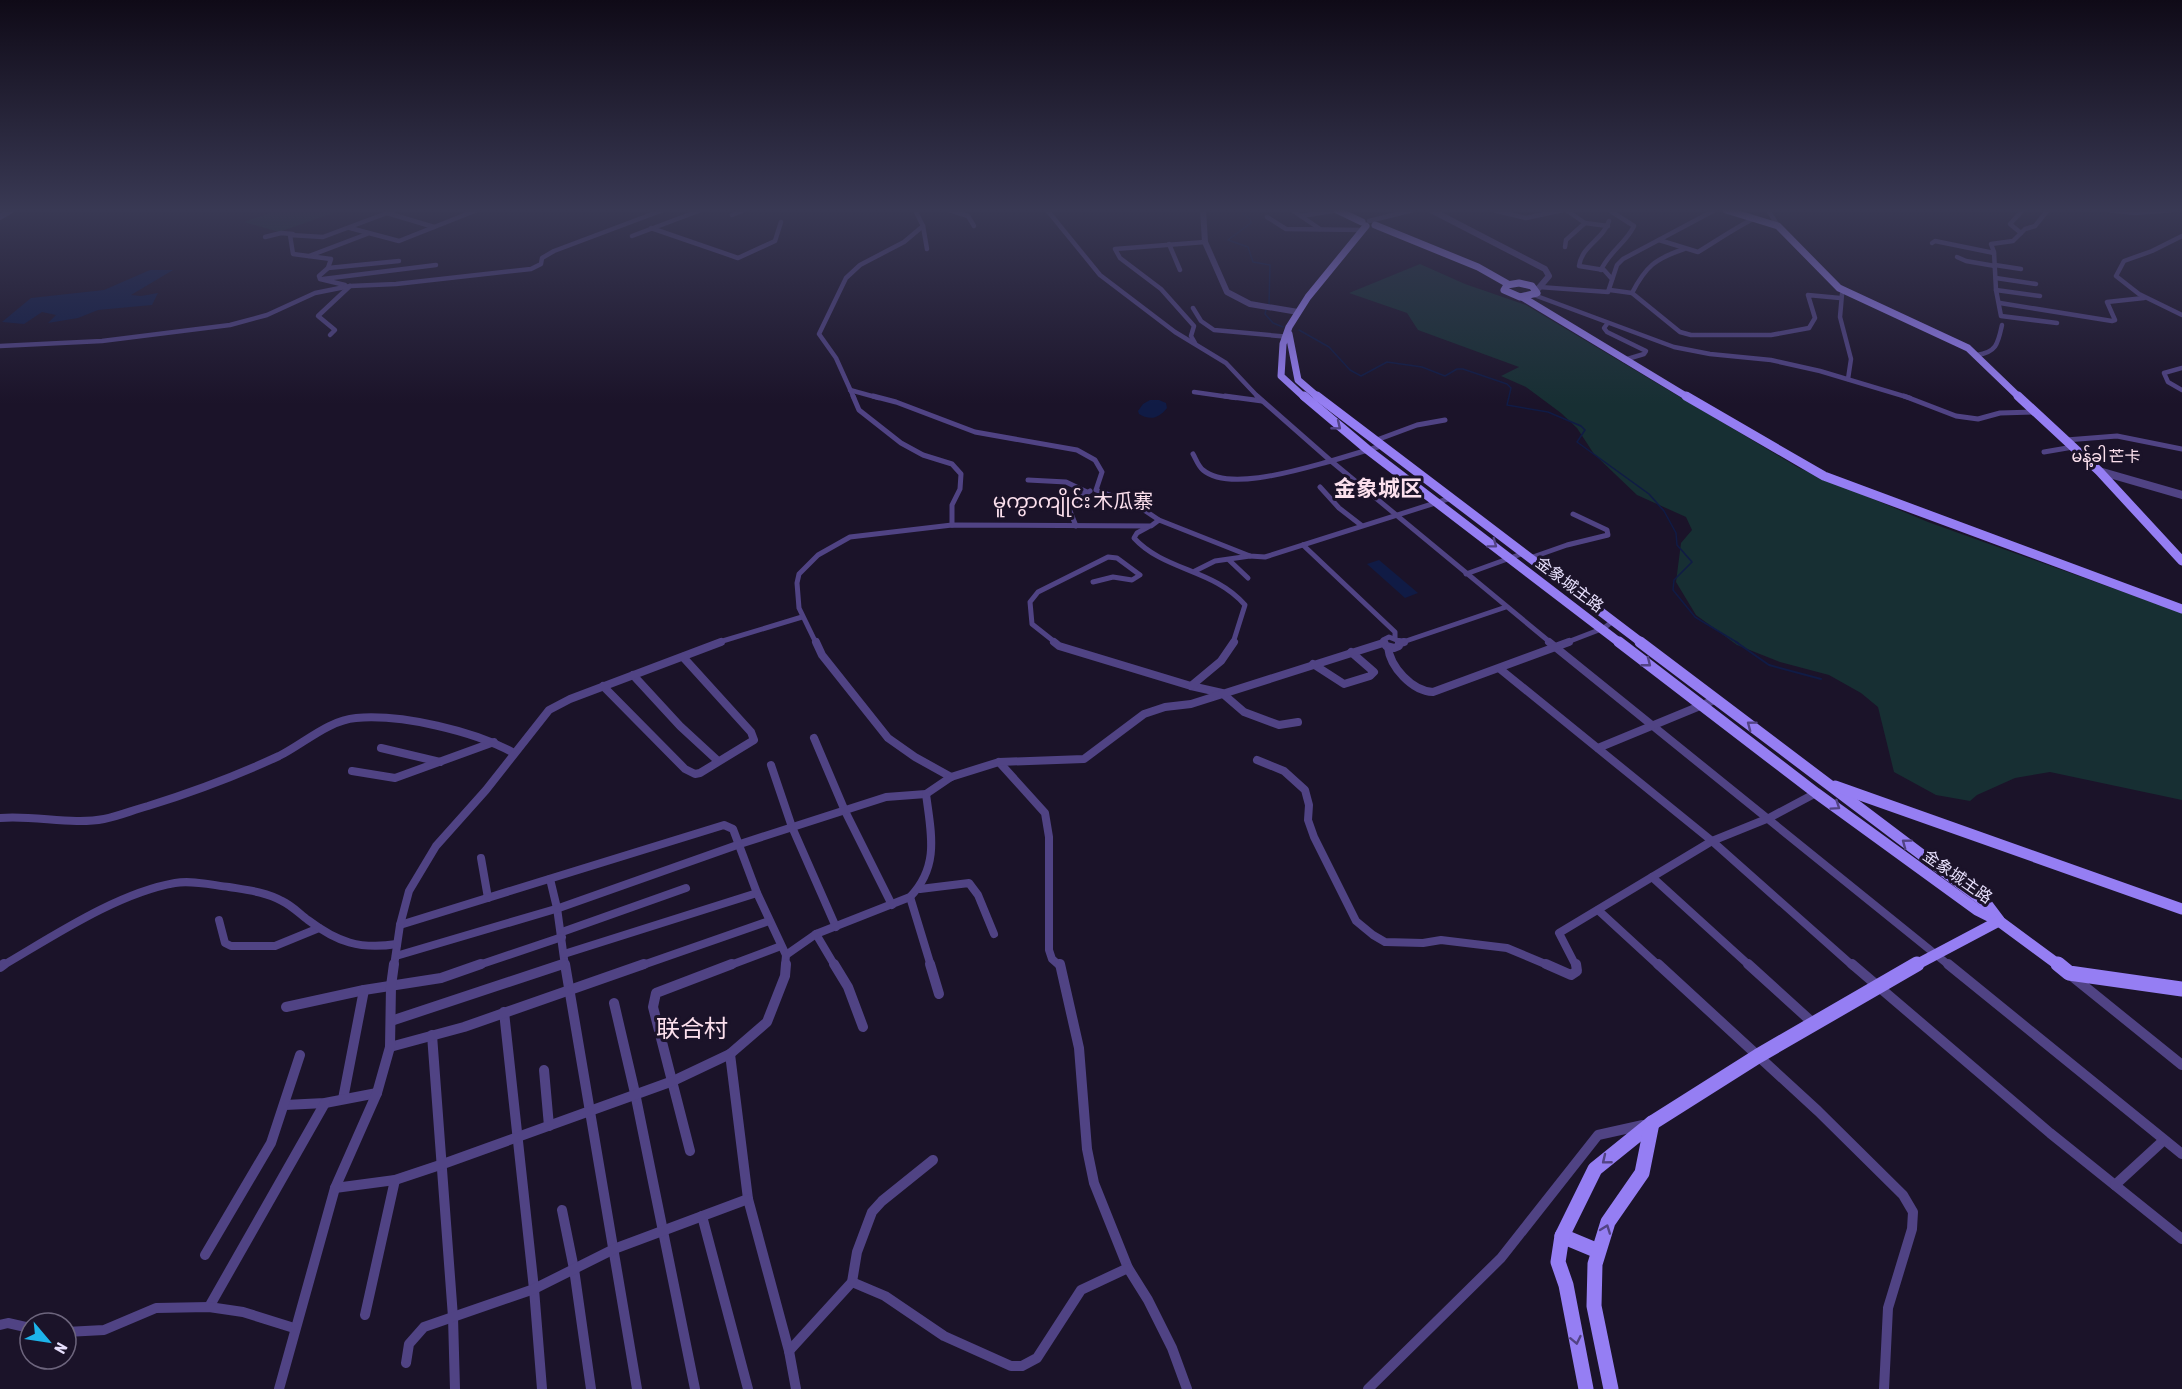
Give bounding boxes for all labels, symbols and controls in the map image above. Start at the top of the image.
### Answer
one-way arrow [1331,418,1342,429]
district label: မန့်ခါ 芒卡 [2071,445,2141,470]
district label: 金象城区 [1334,475,1422,501]
district label: မူကွာကျိုင်း 木瓜寨 [993,487,1153,518]
one-way arrow [1486,536,1497,547]
street label: 金象城主路 [1533,553,1607,615]
one-way arrow [1641,655,1652,666]
one-way arrow [1747,721,1758,732]
one-way arrow [1829,799,1840,810]
one-way arrow [1902,839,1913,850]
street label: 金象城主路 [1920,846,1996,906]
district label: 联合村 [656,1015,728,1042]
one-way arrow [1602,1153,1613,1164]
one-way arrow [1598,1225,1611,1235]
north arrow [18,1311,78,1371]
one-way arrow [1568,1334,1581,1344]
text: N [51,1340,71,1357]

